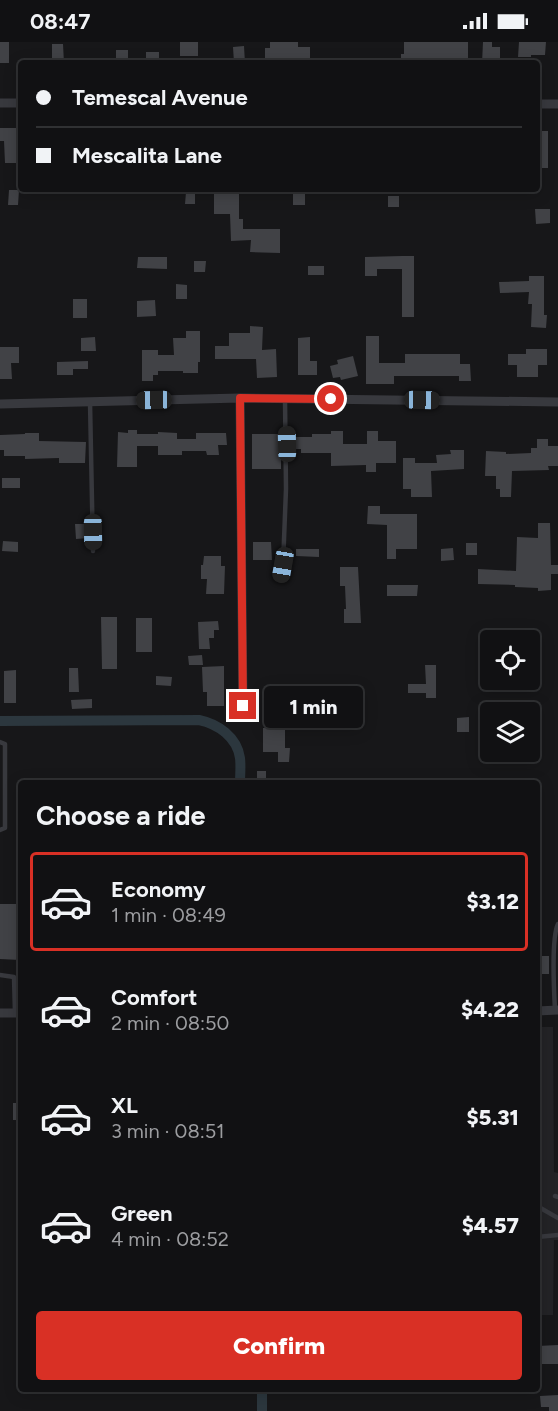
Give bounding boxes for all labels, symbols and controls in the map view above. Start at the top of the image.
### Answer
text: 08:47 [30,8,91,35]
text: Temescal Avenue [72,84,248,111]
text: Mescalita Lane [72,142,222,169]
route start [317,385,344,412]
car [136,391,172,409]
car [404,391,440,409]
car [278,426,296,462]
car [84,514,102,550]
car [271,546,295,584]
map controls [480,630,540,762]
button: locate [480,630,540,690]
callout: 1 min [264,685,363,727]
route end [229,692,256,719]
text: 1 min [290,695,337,719]
button: layers [480,702,540,762]
text: Choose a ride [36,799,205,832]
icon: car [39,875,93,929]
text: Economy [111,876,206,903]
text: $3.12 [466,888,519,915]
text: 1 min · 08:49 [111,903,226,927]
icon: car [39,983,93,1037]
text: Comfort [111,984,197,1011]
text: $4.22 [461,996,519,1023]
text: 2 min · 08:50 [111,1011,229,1035]
icon: car [39,1091,93,1145]
text: XL [111,1092,138,1119]
text: $5.31 [466,1104,519,1131]
text: 3 min · 08:51 [111,1119,225,1143]
icon: car [39,1199,93,1253]
text: Green [111,1200,173,1227]
text: $4.57 [462,1212,519,1239]
text: 4 min · 08:52 [111,1227,229,1251]
button: Confirm [36,1311,522,1380]

